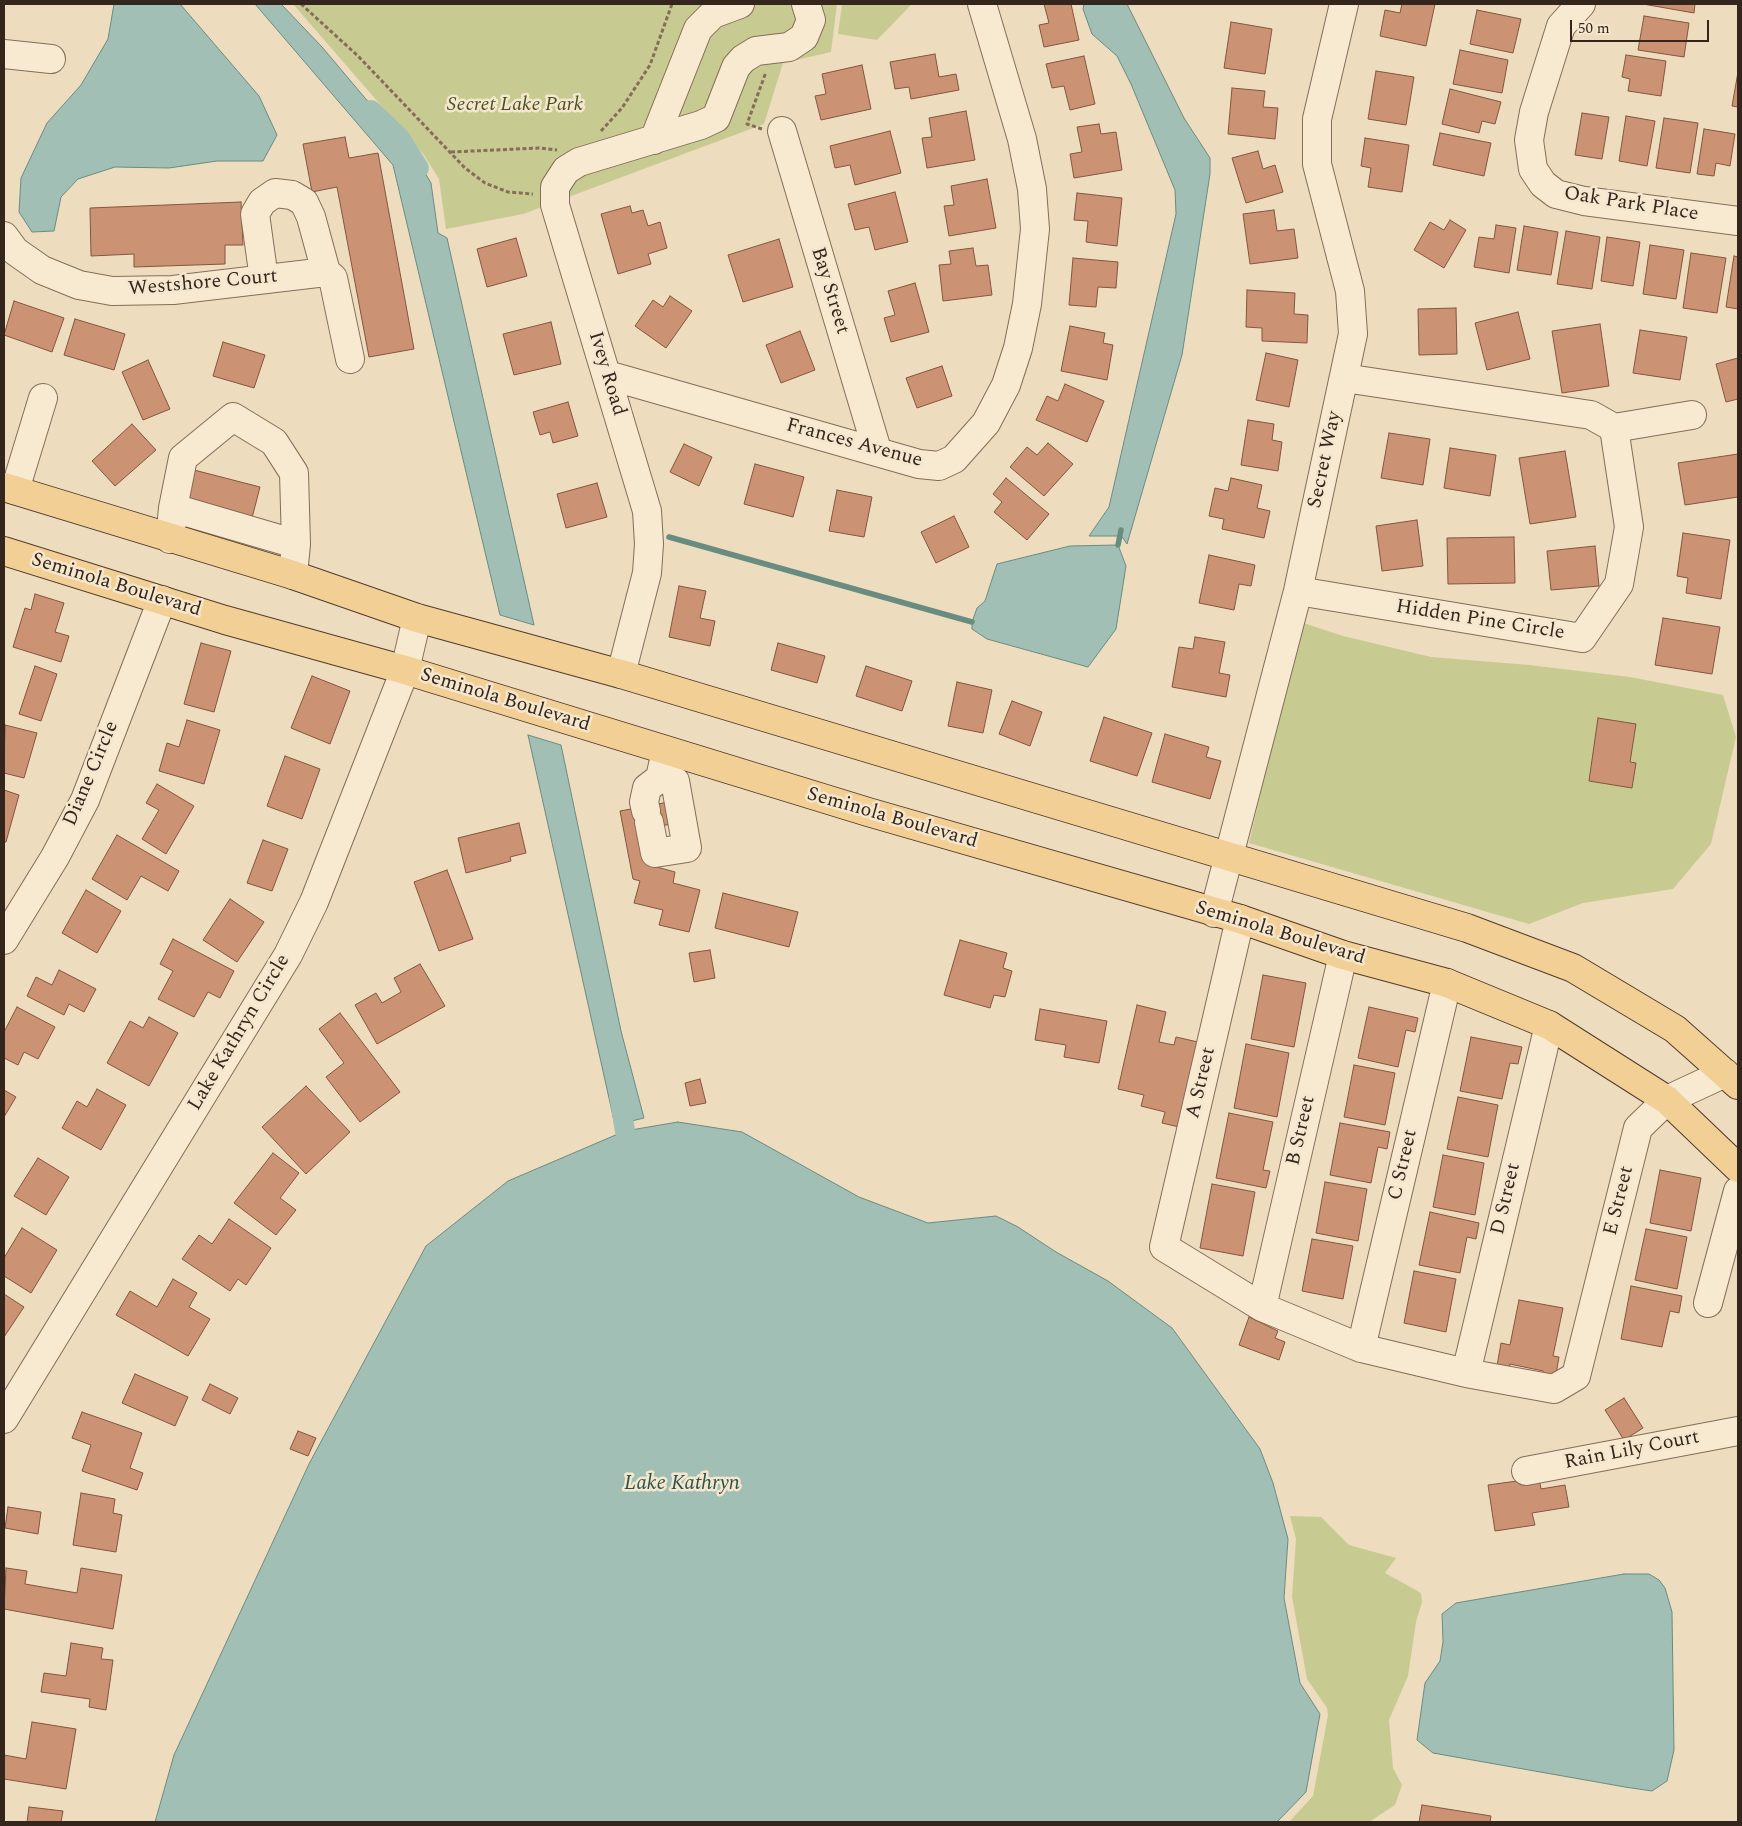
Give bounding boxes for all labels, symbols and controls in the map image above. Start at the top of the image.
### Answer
scale bar [1572,10,1711,42]
text: 50 m [1578,17,1610,40]
park label: Secret Lake Park [447,94,583,118]
street label: Oak Park Place [1562,183,1700,227]
street label: Bay Street [804,244,854,338]
street label: Westshore Court [127,266,279,302]
street label: Ivey Road [582,329,630,419]
street label: Secret Way [1304,409,1348,511]
street label: Frances Avenue [783,414,925,474]
street label: Seminola Boulevard [28,549,204,623]
street label: Hidden Pine Circle [1394,596,1566,646]
street label: Seminola Boulevard [417,664,593,738]
street label: Diane Circle [59,718,125,830]
street label: Seminola Boulevard [804,783,980,855]
street label: Seminola Boulevard [1192,897,1368,971]
street label: Lake Kathryn Circle [184,950,296,1116]
street label: A Street [1182,1045,1222,1121]
street label: B Street [1282,1094,1322,1168]
street label: C Street [1384,1127,1424,1203]
street label: D Street [1487,1161,1527,1237]
street label: E Street [1600,1164,1640,1238]
street label: Rain Lily Court [1562,1426,1702,1476]
water label: Lake Kathryn [624,1472,740,1498]

